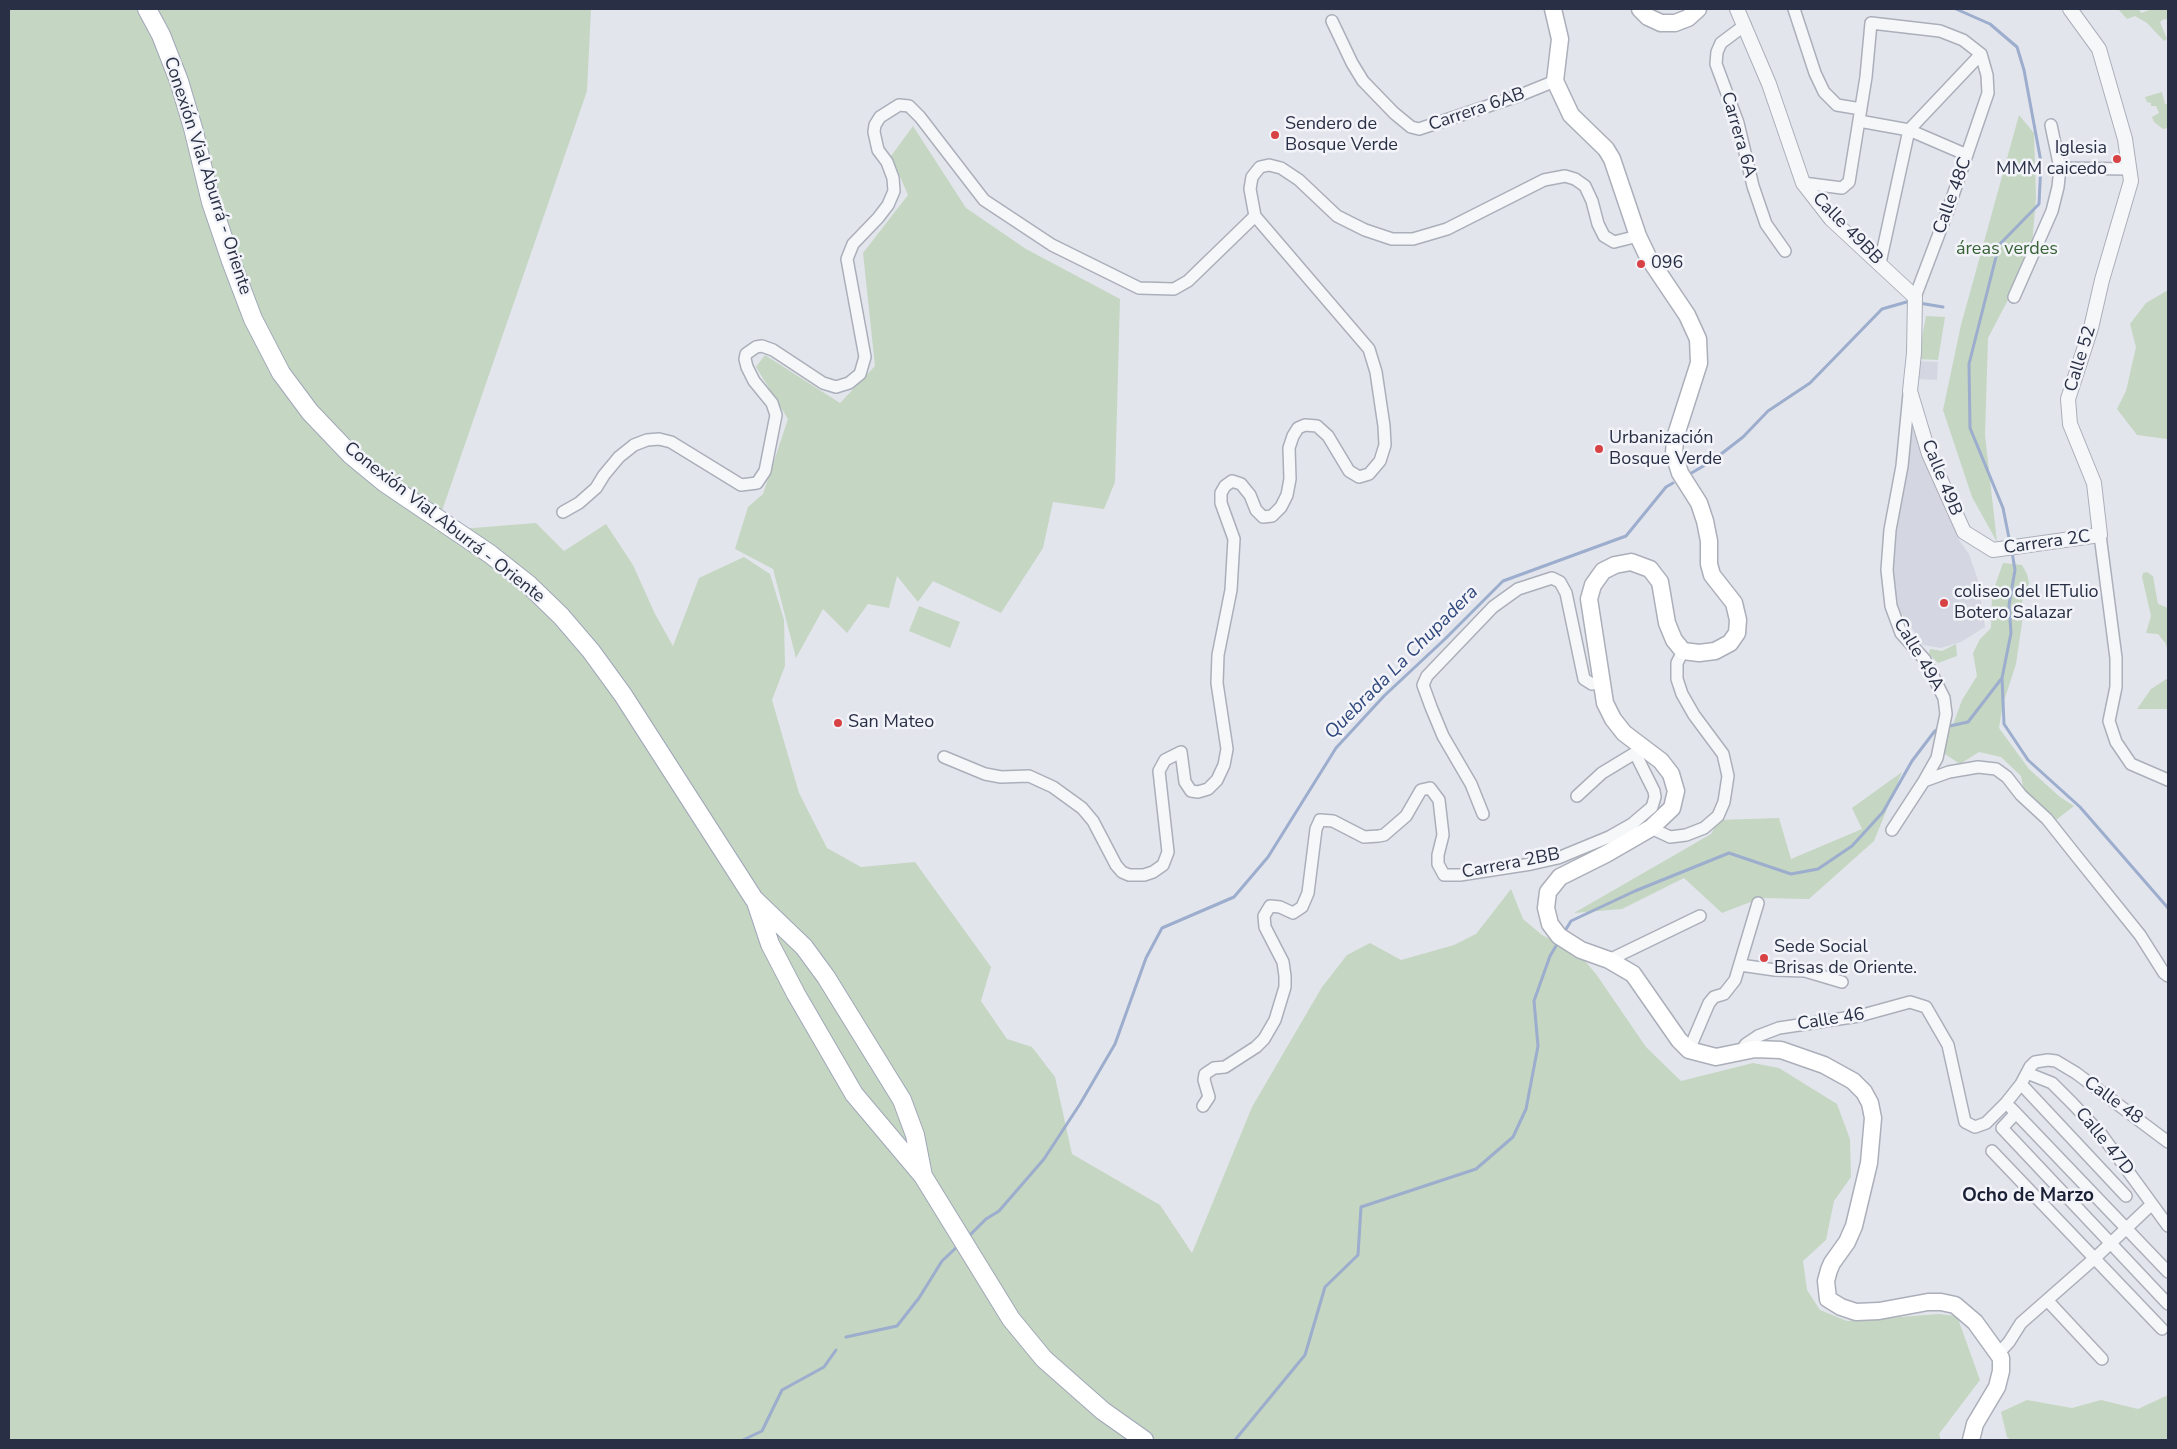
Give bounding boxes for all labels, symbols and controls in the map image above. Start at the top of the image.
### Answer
street label: Conexión Vial Aburrá - Oriente [158,54,256,298]
street label: Carrera 6AB [1426,83,1528,137]
street label: Carrera 6A [1715,90,1761,180]
place label: Sendero de Bosque Verde [1285,114,1398,156]
marker: Sendero de Bosque Verde [1269,129,1281,141]
place label: Iglesia MMM caicedo [1996,138,2107,180]
marker: Iglesia MMM caicedo [2111,153,2123,165]
street label: Calle 48C [1929,155,1977,237]
street label: Calle 49BB [1807,188,1887,270]
park label: áreas verdes [1956,239,2058,261]
place label: 096 [1651,253,1683,275]
marker: 096 [1635,258,1647,270]
street label: Calle 52 [2061,323,2101,395]
place label: Urbanización Bosque Verde [1609,428,1722,470]
street label: Calle 49B [1916,437,1966,519]
street label: Conexión Vial Aburrá - Oriente [339,438,549,608]
marker: Urbanización Bosque Verde [1593,443,1605,455]
street label: Carrera 2C [2002,526,2092,560]
water label: Quebrada La Chupadera [1320,581,1484,745]
place label: coliseo del IETulio Botero Salazar [1954,582,2099,624]
marker: coliseo del IETulio Botero Salazar [1938,597,1950,609]
street label: Calle 49A [1888,615,1948,695]
place label: San Mateo [848,712,934,734]
marker: San Mateo [832,717,844,729]
street label: Carrera 2BB [1460,844,1562,884]
place label: Sede Social Brisas de Oriente. [1774,937,1917,980]
marker: Sede Social Brisas de Oriente. [1758,952,1770,964]
street label: Calle 46 [1796,1004,1866,1036]
street label: Calle 48 [2079,1072,2147,1130]
street label: Calle 47D [2070,1104,2138,1180]
district label: Ocho de Marzo [1962,1185,2094,1207]

